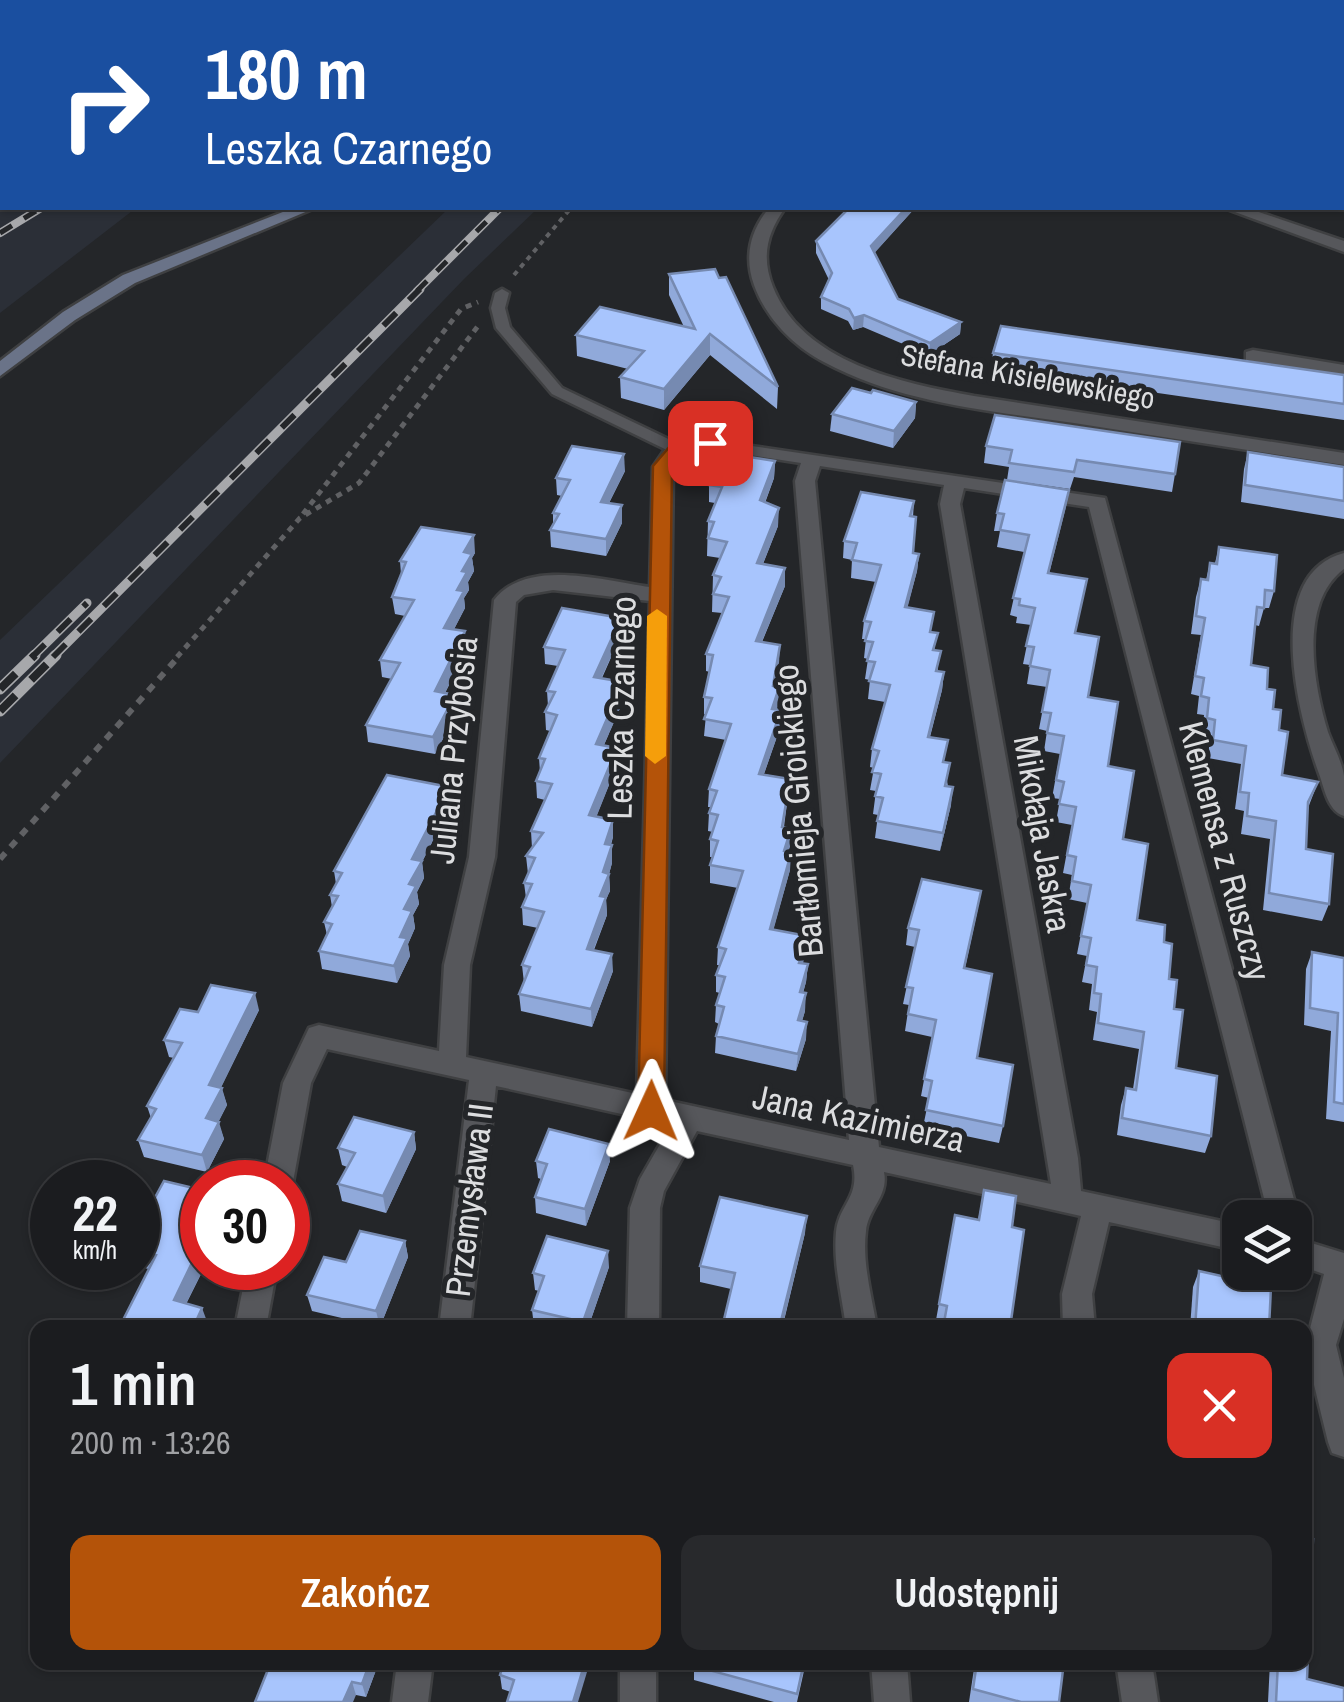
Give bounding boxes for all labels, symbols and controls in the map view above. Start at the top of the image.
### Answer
text: 180 m [205,27,368,121]
icon: right [40,40,170,170]
text: Leszka Czarnego [205,117,492,178]
street label: Stefana Kisielewskiego [898,334,1158,418]
pin [668,401,753,486]
icon: arrive [683,416,738,471]
street label: Leszka Czarnego [596,596,646,820]
street label: Juliana Przybosia [418,634,488,866]
street label: Bartłomieja Groickiego [762,663,834,959]
street label: Klemensa z Ruszczy [1168,716,1282,986]
street label: Mikołaja Jaskra [1003,732,1083,936]
position arrow [599,1059,703,1163]
street label: Jana Kazimierza [749,1073,969,1163]
street label: Przemysława II [434,1101,504,1299]
speed limit sign: 30 [180,1160,310,1290]
text: 22 [72,1179,118,1247]
map controls [1222,1200,1312,1290]
button: layers [1222,1200,1312,1290]
text: km/h [73,1233,117,1267]
text: 1 min [70,1343,197,1424]
button: close [1167,1353,1272,1458]
text: 200 m · 13:26 [70,1421,230,1464]
button: Zakończ [70,1535,661,1650]
button: Udostępnij [681,1535,1272,1650]

